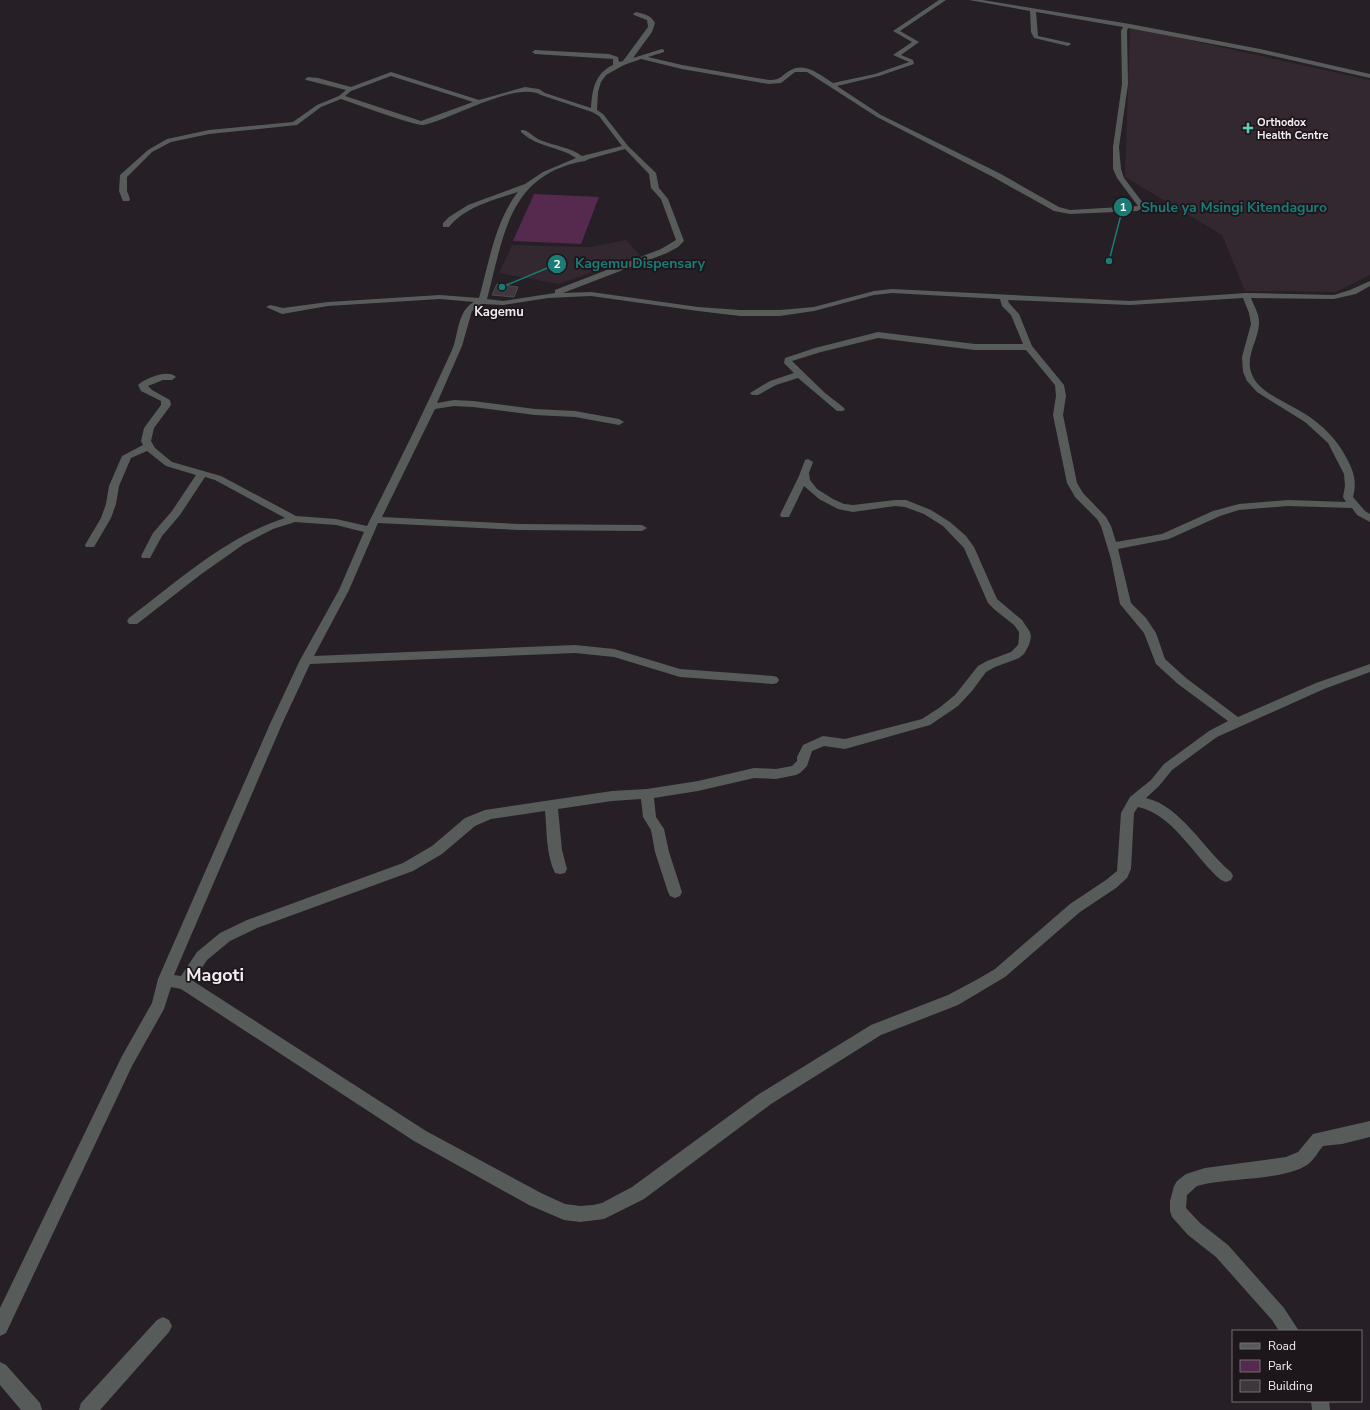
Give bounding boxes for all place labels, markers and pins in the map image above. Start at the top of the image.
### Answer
place label: Orthodox Health Centre [1257,115,1328,143]
marker: Orthodox Health Centre [1242,122,1254,134]
callout: Shule ya Msingi Kitendaguro [1113,194,1335,220]
callout: Kagemu Dispensary [547,251,713,277]

